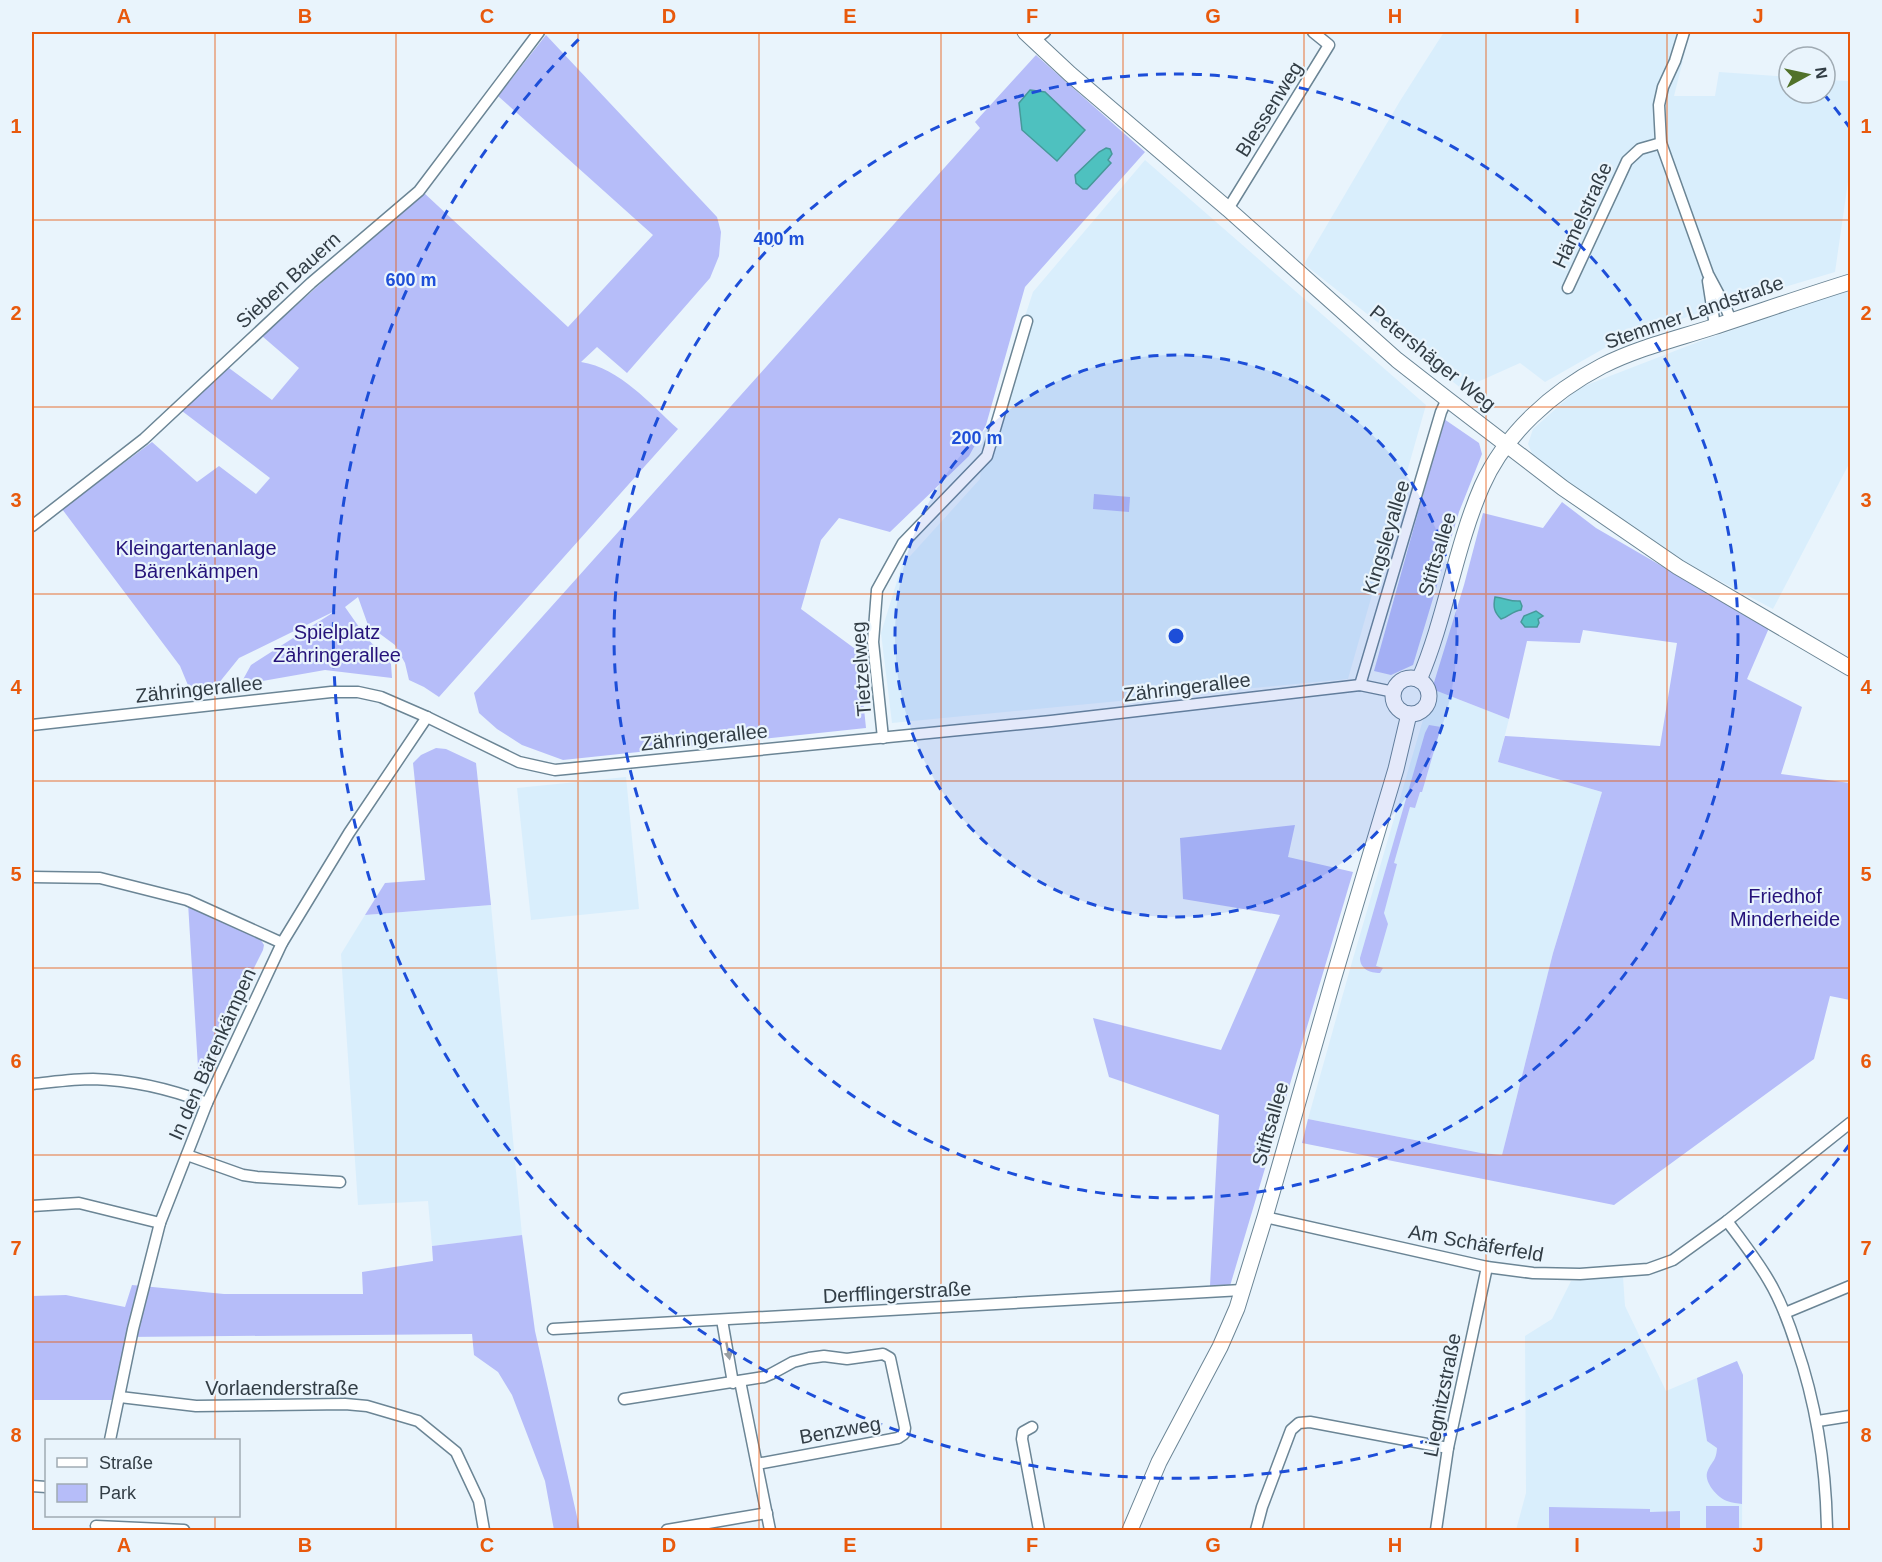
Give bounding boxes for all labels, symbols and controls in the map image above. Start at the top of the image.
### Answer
text: A [117,5,131,27]
text: B [298,5,312,27]
text: C [480,5,494,27]
text: D [662,5,676,27]
text: E [843,5,857,27]
text: F [1026,5,1038,27]
text: G [1205,5,1221,27]
text: H [1388,5,1402,27]
text: I [1574,5,1580,27]
text: J [1752,5,1764,27]
north arrow [1777,45,1837,105]
street label: Blessenweg [1231,57,1307,161]
text: N [1812,66,1831,80]
text: 1 [10,115,22,137]
text: 1 [1860,115,1872,137]
street label: Hämelstraße [1548,158,1616,272]
street label: Sieben Bauern [231,228,345,332]
text: 400 m [753,229,805,249]
text: 600 m [385,270,437,290]
street label: Stemmer Landstraße [1602,271,1786,353]
street label: Petershäger Weg [1366,301,1500,415]
text: 2 [10,302,22,324]
text: 2 [1860,302,1872,324]
text: 200 m [951,428,1003,448]
street label: Kingsleyallee [1358,477,1414,597]
text: 3 [10,489,22,511]
text: 3 [1860,489,1872,511]
street label: Stiftsallee [1414,509,1460,599]
park label: Kleingartenanlage Bärenkämpen [115,537,277,582]
park label: Spielplatz Zähringerallee [273,621,401,666]
street label: Tietzelweg [847,621,875,717]
centre of rings [1166,626,1186,646]
street label: Zähringerallee [1122,668,1252,706]
street label: Zähringerallee [134,671,264,707]
text: 4 [10,676,22,698]
text: 4 [1860,676,1872,698]
street label: Zähringerallee [639,719,769,755]
text: 5 [10,863,22,885]
text: 5 [1860,863,1872,885]
park label: Friedhof Minderheide [1730,885,1840,930]
street label: In den Bärenkämpen [164,965,260,1143]
text: 6 [10,1050,22,1072]
text: 6 [1860,1050,1872,1072]
street label: Stiftsallee [1247,1079,1293,1169]
street label: Am Schäferfeld [1407,1220,1545,1266]
text: 7 [10,1237,22,1259]
text: 7 [1860,1237,1872,1259]
street label: Derfflingerstraße [822,1277,972,1307]
street label: Liegnitzstraße [1419,1331,1465,1459]
one-way arrow [723,1342,732,1361]
street label: Vorlaenderstraße [205,1377,359,1399]
street label: Benzweg [798,1412,882,1448]
text: 8 [10,1424,22,1446]
text: 8 [1860,1424,1872,1446]
legend [45,1439,240,1517]
text: Straße [99,1453,153,1473]
text: Park [99,1483,137,1503]
text: A [117,1534,131,1556]
text: B [298,1534,312,1556]
text: C [480,1534,494,1556]
text: D [662,1534,676,1556]
text: E [843,1534,857,1556]
text: F [1026,1534,1038,1556]
text: G [1205,1534,1221,1556]
text: H [1388,1534,1402,1556]
text: I [1574,1534,1580,1556]
text: J [1752,1534,1764,1556]

